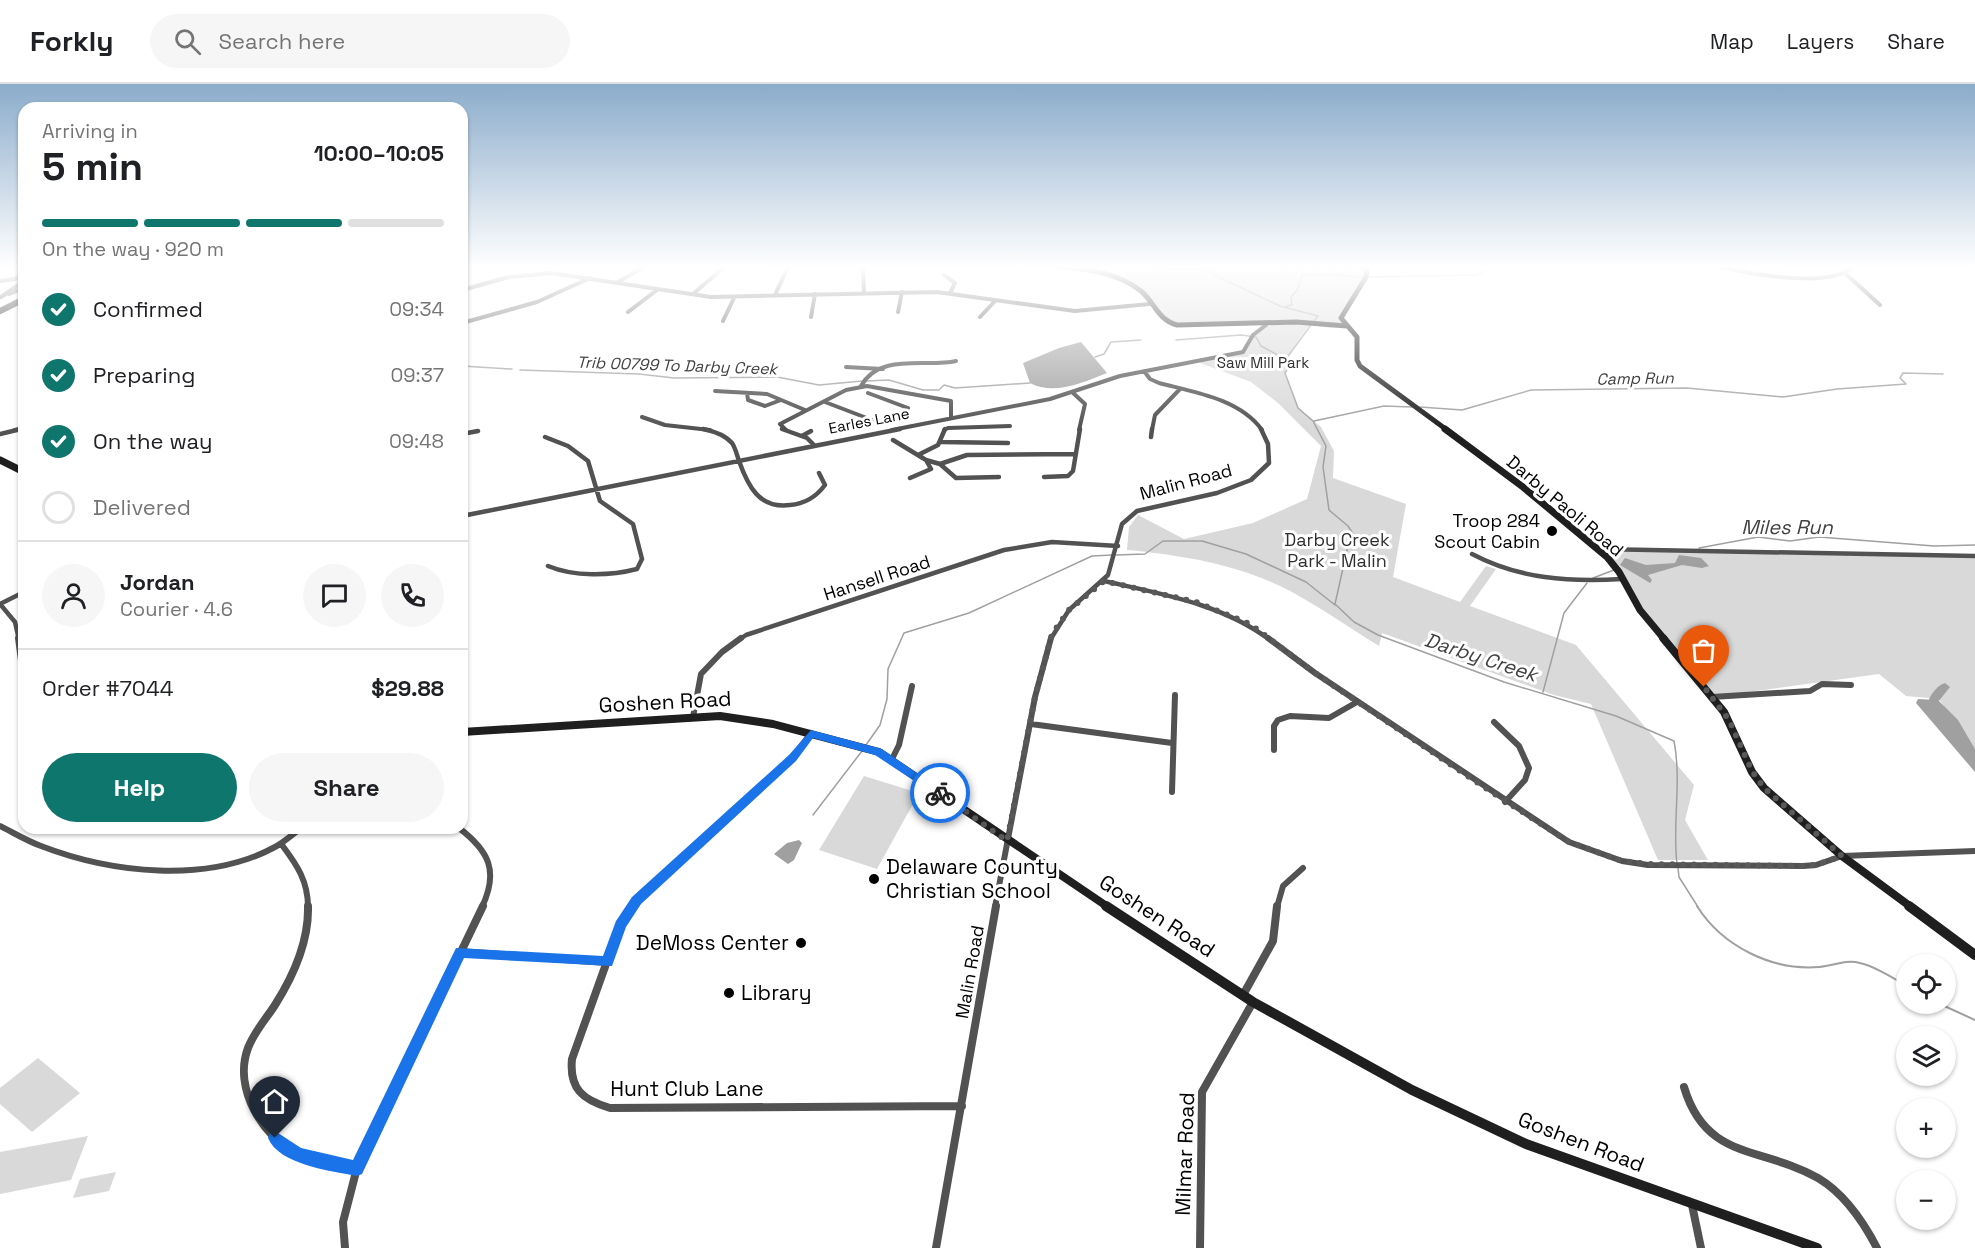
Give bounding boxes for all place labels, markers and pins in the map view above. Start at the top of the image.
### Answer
place label: Troop 284 Scout Cabin [1434,509,1540,553]
marker: Troop 284 Scout Cabin [1545,524,1559,538]
pin [1678,625,1729,687]
place label: Delaware County Christian School [886,853,1058,904]
marker: Delaware County Christian School [867,872,881,886]
place label: DeMoss Center [636,929,789,956]
marker: DeMoss Center [794,936,808,950]
place label: Library [741,979,812,1006]
marker: Library [722,986,736,1000]
pin [249,1076,300,1138]

